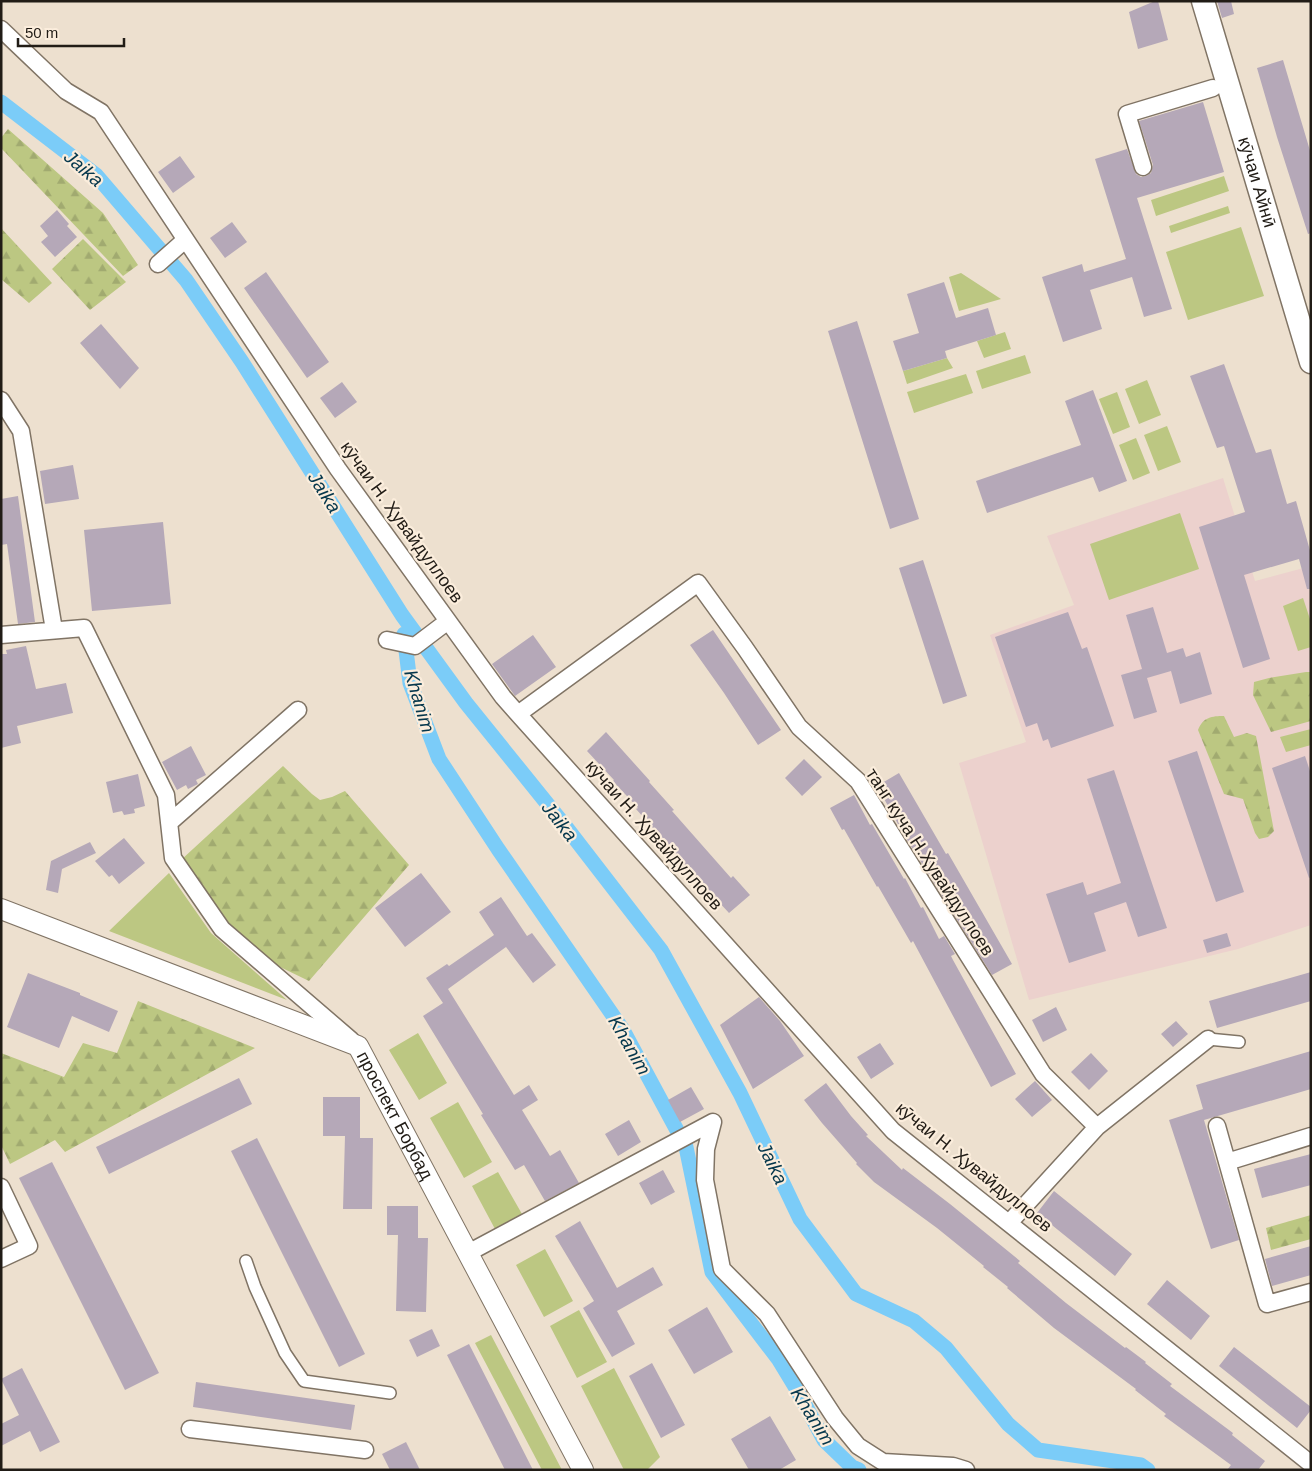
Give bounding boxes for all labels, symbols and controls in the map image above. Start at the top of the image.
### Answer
scale bar [18,15,124,47]
text: 50 m [25,24,58,41]
street label: кӯчаи Айнӣ [1234,134,1280,230]
water label: Jaika [59,145,107,191]
street label: кӯчаи Н. Ҳувайдуллоев [337,437,467,607]
water label: Jaika [303,467,345,517]
water label: Khanim [400,667,439,735]
street label: кӯчаи Н. Ҳувайдуллоев [581,756,727,914]
street label: танг куча Н.Ҳувайдуллоев [862,765,998,959]
water label: Jaika [537,797,582,845]
water label: Khanim [604,1012,655,1078]
street label: проспект Борбад [353,1048,437,1183]
street label: кӯчаи Н. Ҳувайдуллоев [892,1098,1056,1236]
water label: Jaika [753,1138,792,1188]
water label: Khanim [787,1383,839,1449]

